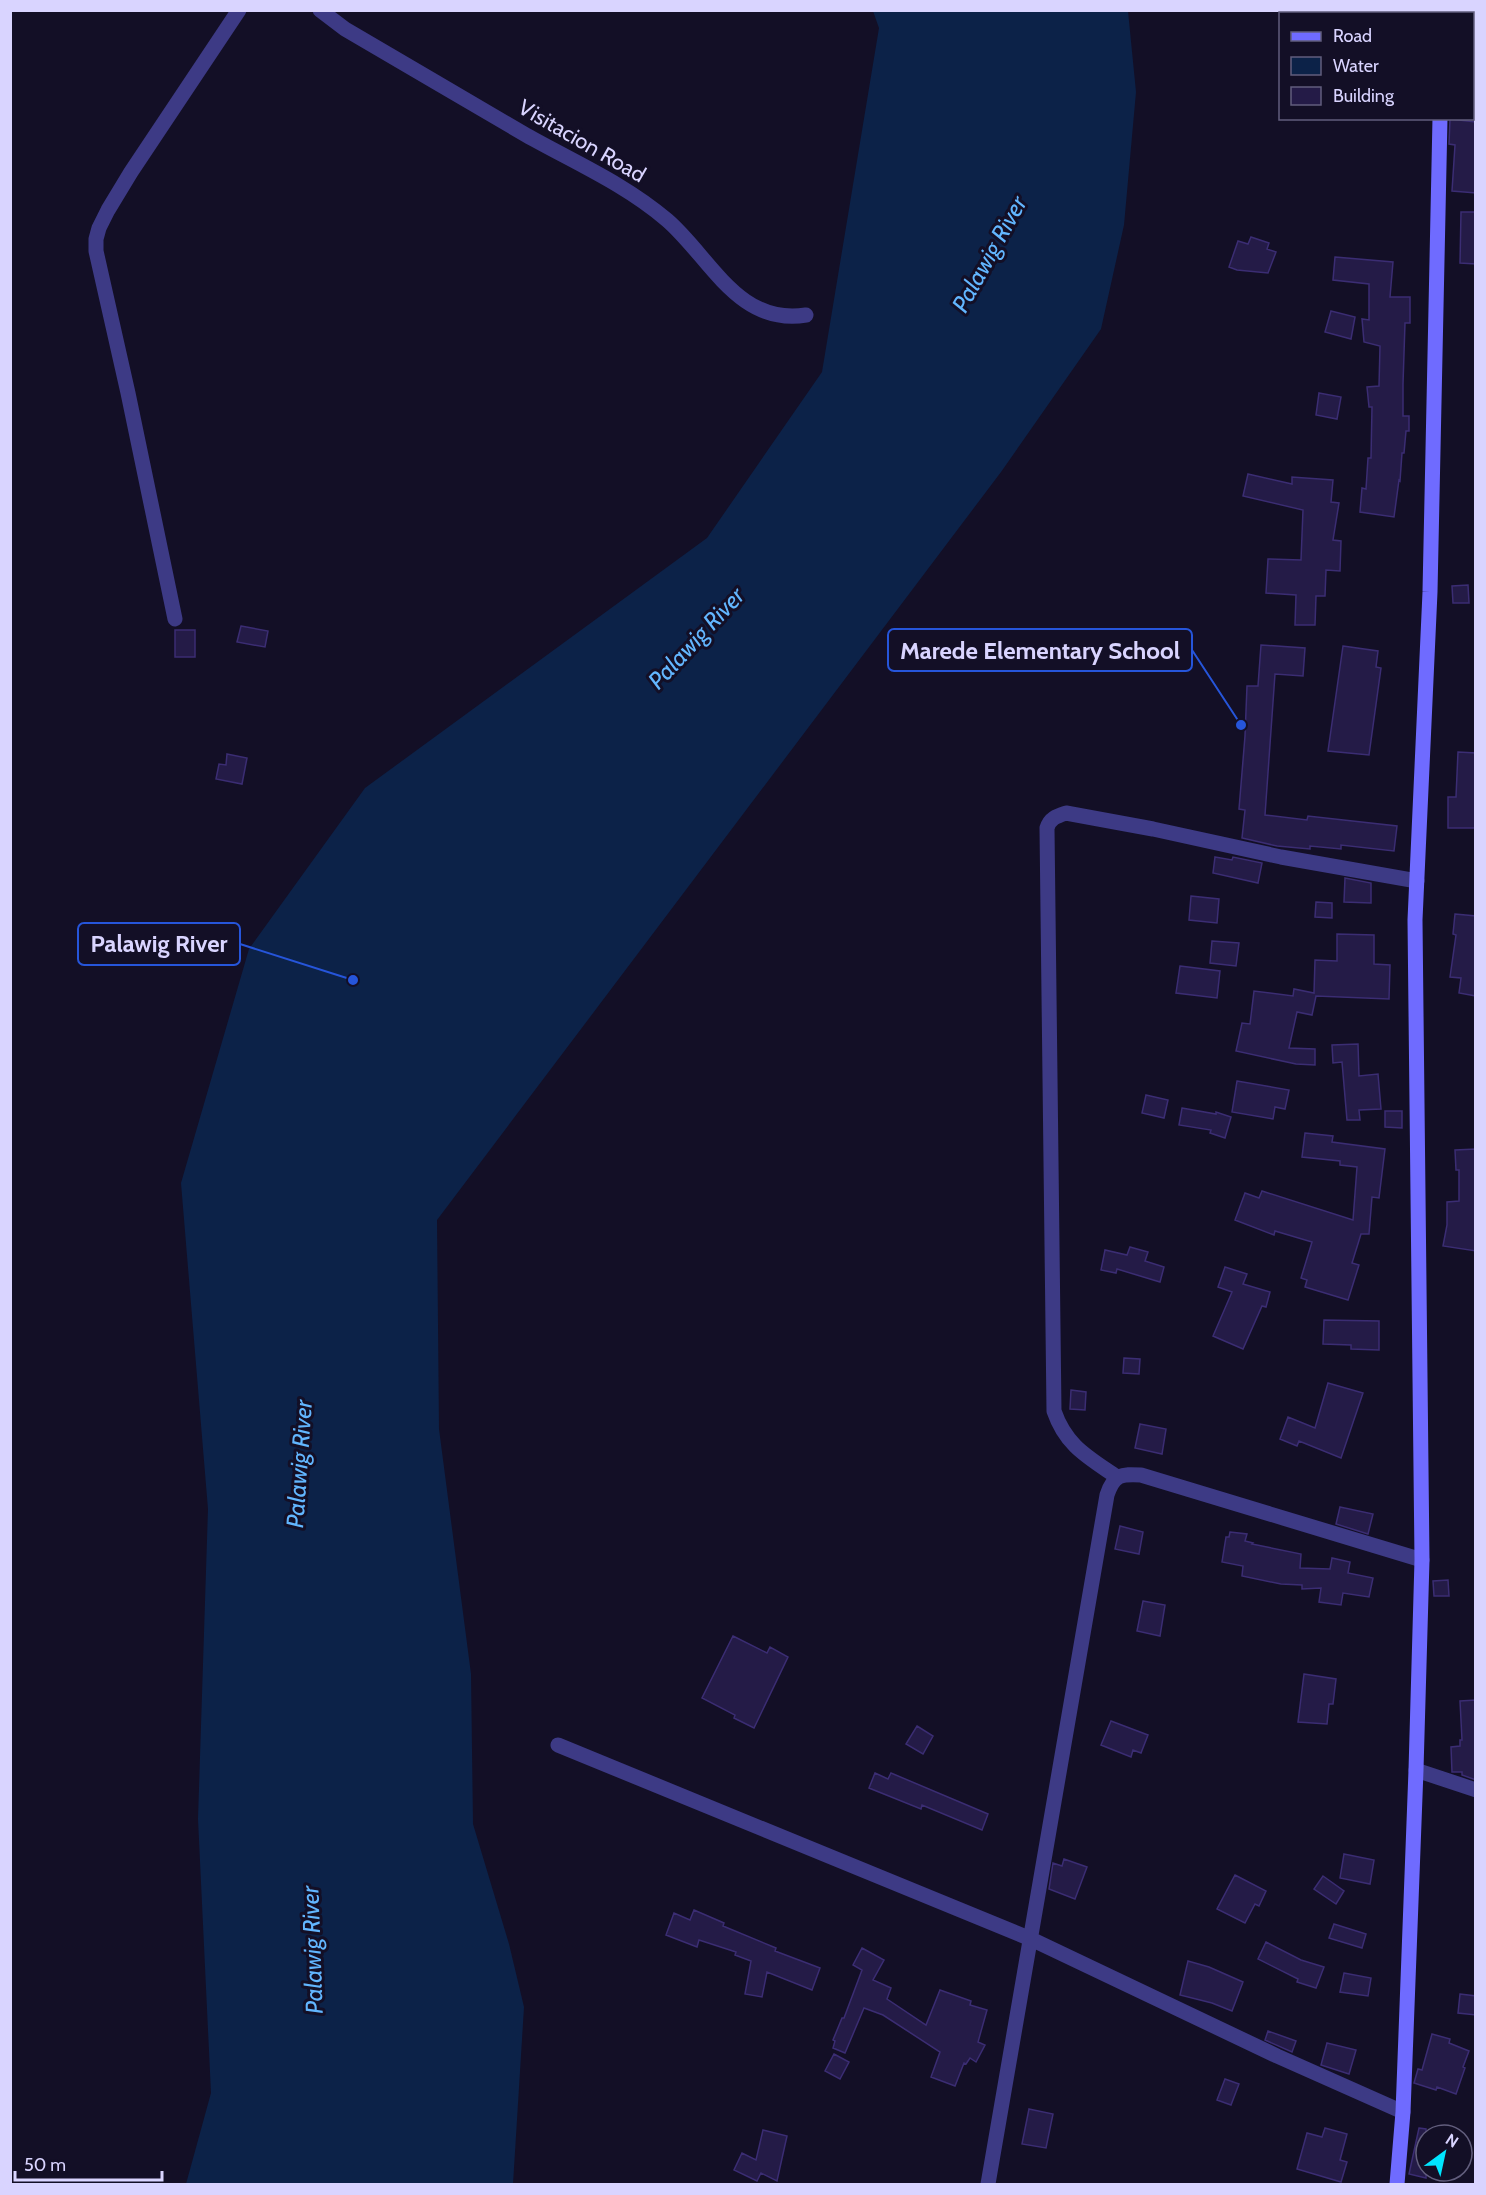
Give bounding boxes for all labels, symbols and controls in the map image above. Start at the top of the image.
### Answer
legend [1279,12,1474,120]
text: Road [1333,25,1372,47]
text: Water [1333,55,1379,77]
text: Building [1333,85,1395,107]
street label: Visitacion Road [514,94,650,188]
water label: Palawig River [945,190,1034,317]
water label: Palawig River [642,580,751,695]
callout: Marede Elementary School [888,629,1192,671]
text: Marede Elementary School [900,636,1180,665]
callout: Palawig River [78,923,240,965]
text: Palawig River [90,929,228,958]
water label: Palawig River [280,1397,318,1529]
water label: Palawig River [295,1884,329,2015]
north arrow [1414,2123,1474,2183]
text: N [1442,2130,1462,2152]
scale bar [15,2144,162,2182]
text: 50 m [24,2154,66,2176]

